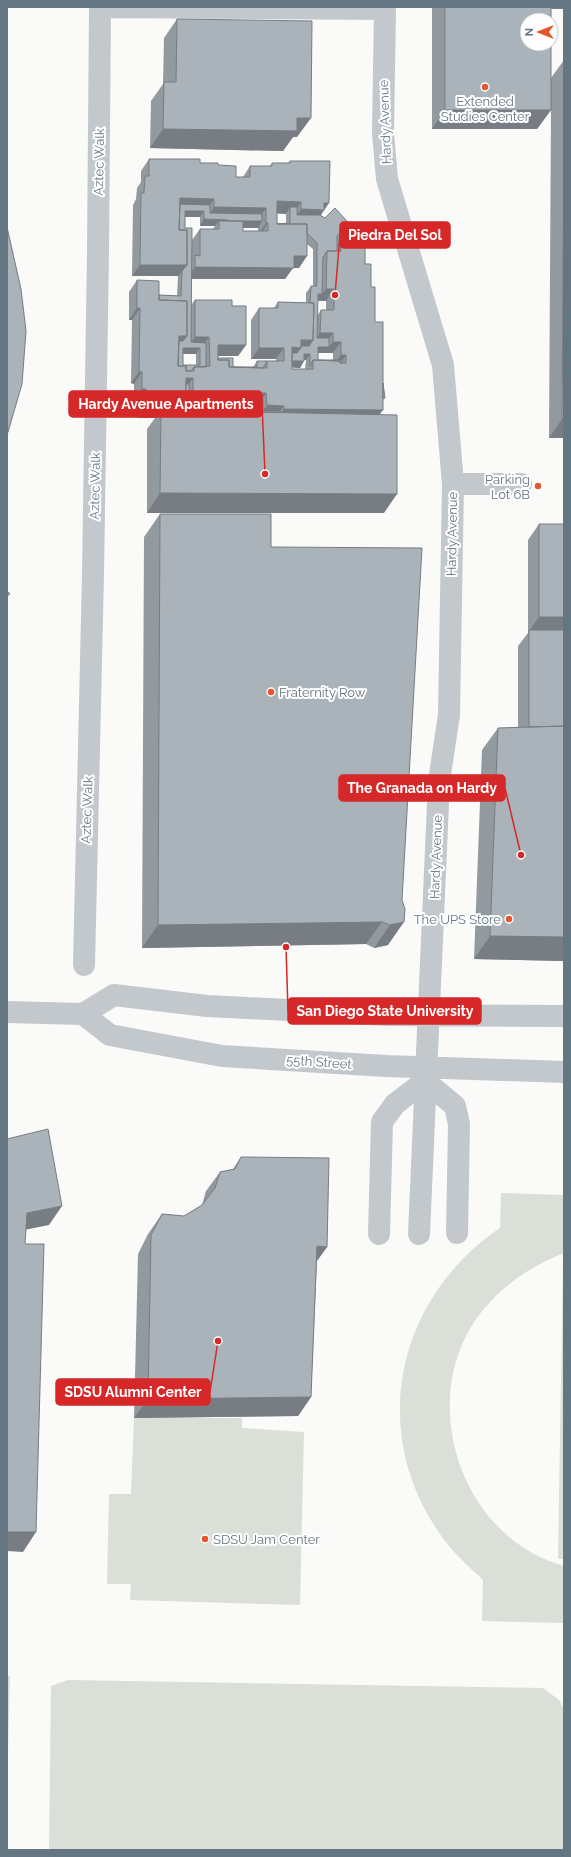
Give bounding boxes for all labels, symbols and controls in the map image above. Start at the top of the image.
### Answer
north arrow [519,12,559,52]
text: N [523,28,536,36]
street label: Hardy Avenue [376,79,394,164]
marker: Extended Studies Center [480,82,490,92]
place label: Extended Studies Center [441,94,530,124]
street label: Aztec Walk [91,128,107,196]
callout: Piedra Del Sol [340,222,450,248]
text: Piedra Del Sol [348,227,442,243]
callout: Hardy Avenue Apartments [69,391,262,417]
text: Hardy Avenue Apartments [78,396,254,412]
street label: Aztec Walk [87,452,103,520]
place label: Parking Lot 6B [485,472,530,502]
marker: Parking Lot 6B [533,481,543,491]
street label: Hardy Avenue [444,491,460,576]
place label: Fraternity Row [279,685,366,700]
marker: Fraternity Row [266,687,276,697]
callout: The Granada on Hardy [339,775,505,801]
street label: Aztec Walk [78,776,96,844]
text: The Granada on Hardy [347,780,497,796]
street label: Hardy Avenue [427,814,445,899]
place label: The UPS Store [414,912,501,927]
marker: The UPS Store [504,914,514,924]
callout: San Diego State University [288,998,481,1024]
text: San Diego State University [296,1003,474,1019]
street label: 55th Street [286,1052,353,1072]
callout: SDSU Alumni Center [56,1379,210,1405]
text: SDSU Alumni Center [65,1384,202,1400]
place label: SDSU Jam Center [213,1532,320,1547]
marker: SDSU Jam Center [200,1534,210,1544]

